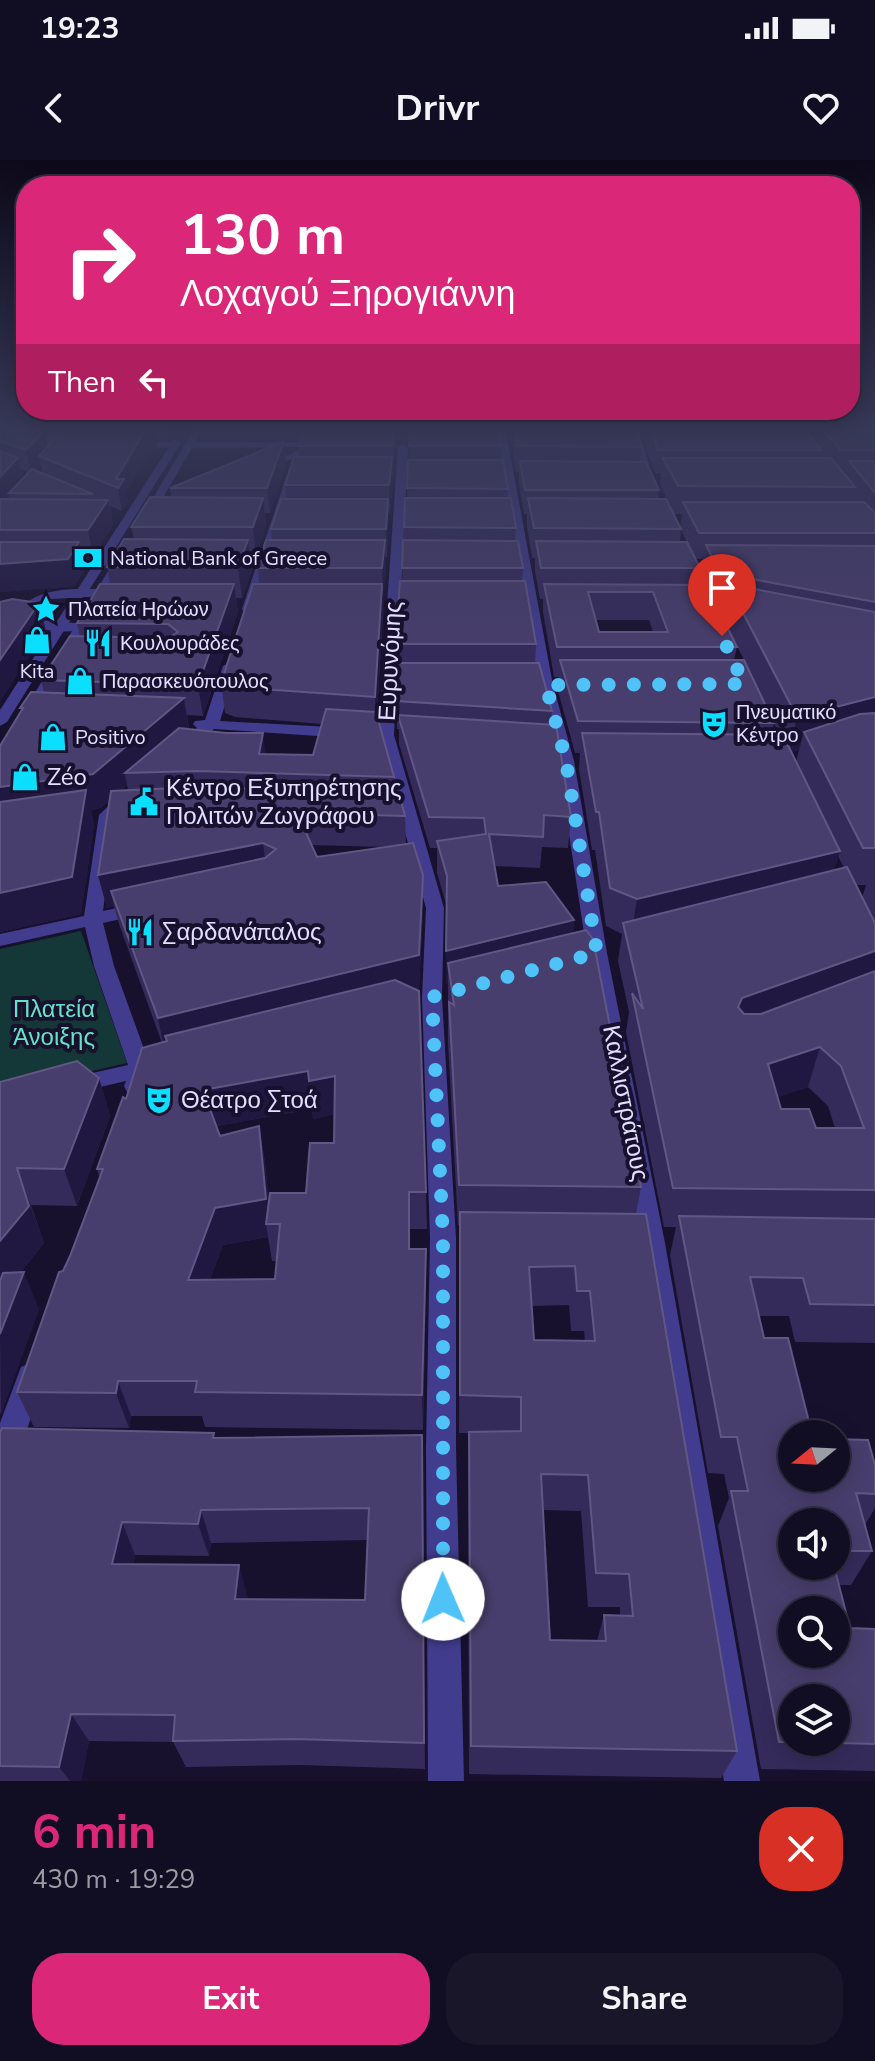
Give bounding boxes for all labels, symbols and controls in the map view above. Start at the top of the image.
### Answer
text: 19:23 [40,8,119,49]
text: Drivr [396,84,479,133]
icon: back [32,86,76,130]
icon: heart [799,86,843,130]
text: 130 m [180,197,345,274]
icon: right [48,208,152,312]
text: Λοχαγού Ξηρογιάννη [180,270,516,319]
icon: left [132,360,176,404]
text: Then [48,362,116,403]
bank icon: National Bank of Greece [73,543,103,573]
place label: National Bank of Greece [110,545,327,572]
pin [688,554,756,636]
icon: arrive [700,566,744,610]
place icon: Πλατεία Ηρώων [31,594,61,624]
place label: Πλατεία Ηρώων [68,596,209,623]
street label: Ευρυνόμης [371,600,409,722]
shop icon: Kita [22,625,52,655]
restaurant icon: Κουλουράδες [83,628,113,658]
place label: Κουλουράδες [120,630,240,657]
place label: Kita [20,658,54,685]
shop icon: Παρασκευόπουλος [65,666,95,696]
place label: Παρασκευόπουλος [102,668,269,695]
place label: Πνευματικό Κέντρο [736,699,836,749]
theatre icon: Πνευματικό Κέντρο [699,709,729,739]
shop icon: Positivo [38,722,68,752]
place label: Positivo [75,724,146,751]
place label: Zéo [47,761,87,793]
shop icon: Zéo [10,762,40,792]
place label: Κέντρο Εξυπηρέτησης Πολιτών Ζωγράφου [166,772,402,832]
public building icon: Κέντρο Εξυπηρέτησης Πολιτών Ζωγράφου [129,787,159,817]
place label: Σαρδανάπαλος [162,916,322,948]
restaurant icon: Σαρδανάπαλος [125,917,155,947]
park label: Πλατεία Άνοιξης [13,993,95,1053]
street label: Καλλιστράτους [595,1022,657,1184]
place label: Θέατρο Στοά [181,1084,318,1116]
theatre icon: Θέατρο Στοά [144,1085,174,1115]
north arrow [778,1420,850,1492]
map controls [778,1420,850,1756]
button: sound [778,1508,850,1580]
position arrow [401,1557,485,1641]
button: search [778,1596,850,1668]
button: layers [778,1684,850,1756]
text: 6 min [32,1799,156,1865]
button: close [759,1807,843,1891]
text: 430 m · 19:29 [32,1862,195,1897]
button: Exit [32,1953,430,2045]
button: Share [446,1953,843,2045]

